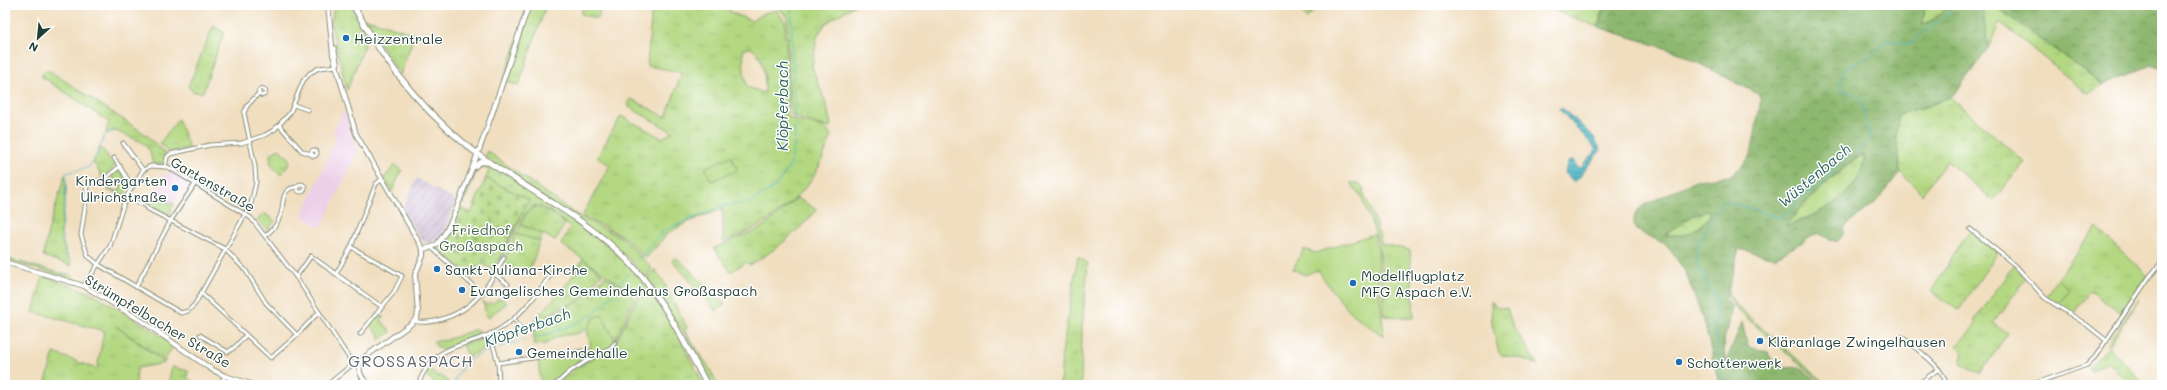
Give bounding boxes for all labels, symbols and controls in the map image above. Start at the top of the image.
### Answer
north arrow [18,18,58,58]
place label: Heizzentrale [354,29,443,48]
marker: Heizzentrale [341,33,351,43]
text: N [26,39,40,56]
water label: Klöpferbach [772,61,792,151]
water label: Wüstenbach [1773,139,1855,211]
street label: Gartenstraße [167,152,259,216]
place label: Kindergarten Ulrichstraße [75,171,167,206]
marker: Kindergarten Ulrichstraße [170,183,180,193]
park label: Friedhof Großaspach [439,220,523,255]
place label: Sankt-Juliana-Kirche [445,260,588,279]
marker: Sankt-Juliana-Kirche [432,264,442,274]
place label: Modellflugplatz MFG Aspach e.V. [1361,266,1472,301]
street label: Strümpfelbacher Straße [81,270,235,372]
marker: Modellflugplatz MFG Aspach e.V. [1348,278,1358,288]
place label: Evangelisches Gemeindehaus Großaspach [470,281,757,300]
marker: Evangelisches Gemeindehaus Großaspach [457,285,467,295]
water label: Klöpferbach [481,303,573,351]
place label: Kläranlage Zwingelhausen [1768,332,1946,351]
marker: Kläranlage Zwingelhausen [1755,336,1765,346]
place label: Gemeindehalle [527,343,628,362]
marker: Gemeindehalle [514,347,524,357]
district label: GROSSASPACH [348,350,474,371]
place label: Schotterwerk [1687,353,1781,372]
marker: Schotterwerk [1674,357,1684,367]

